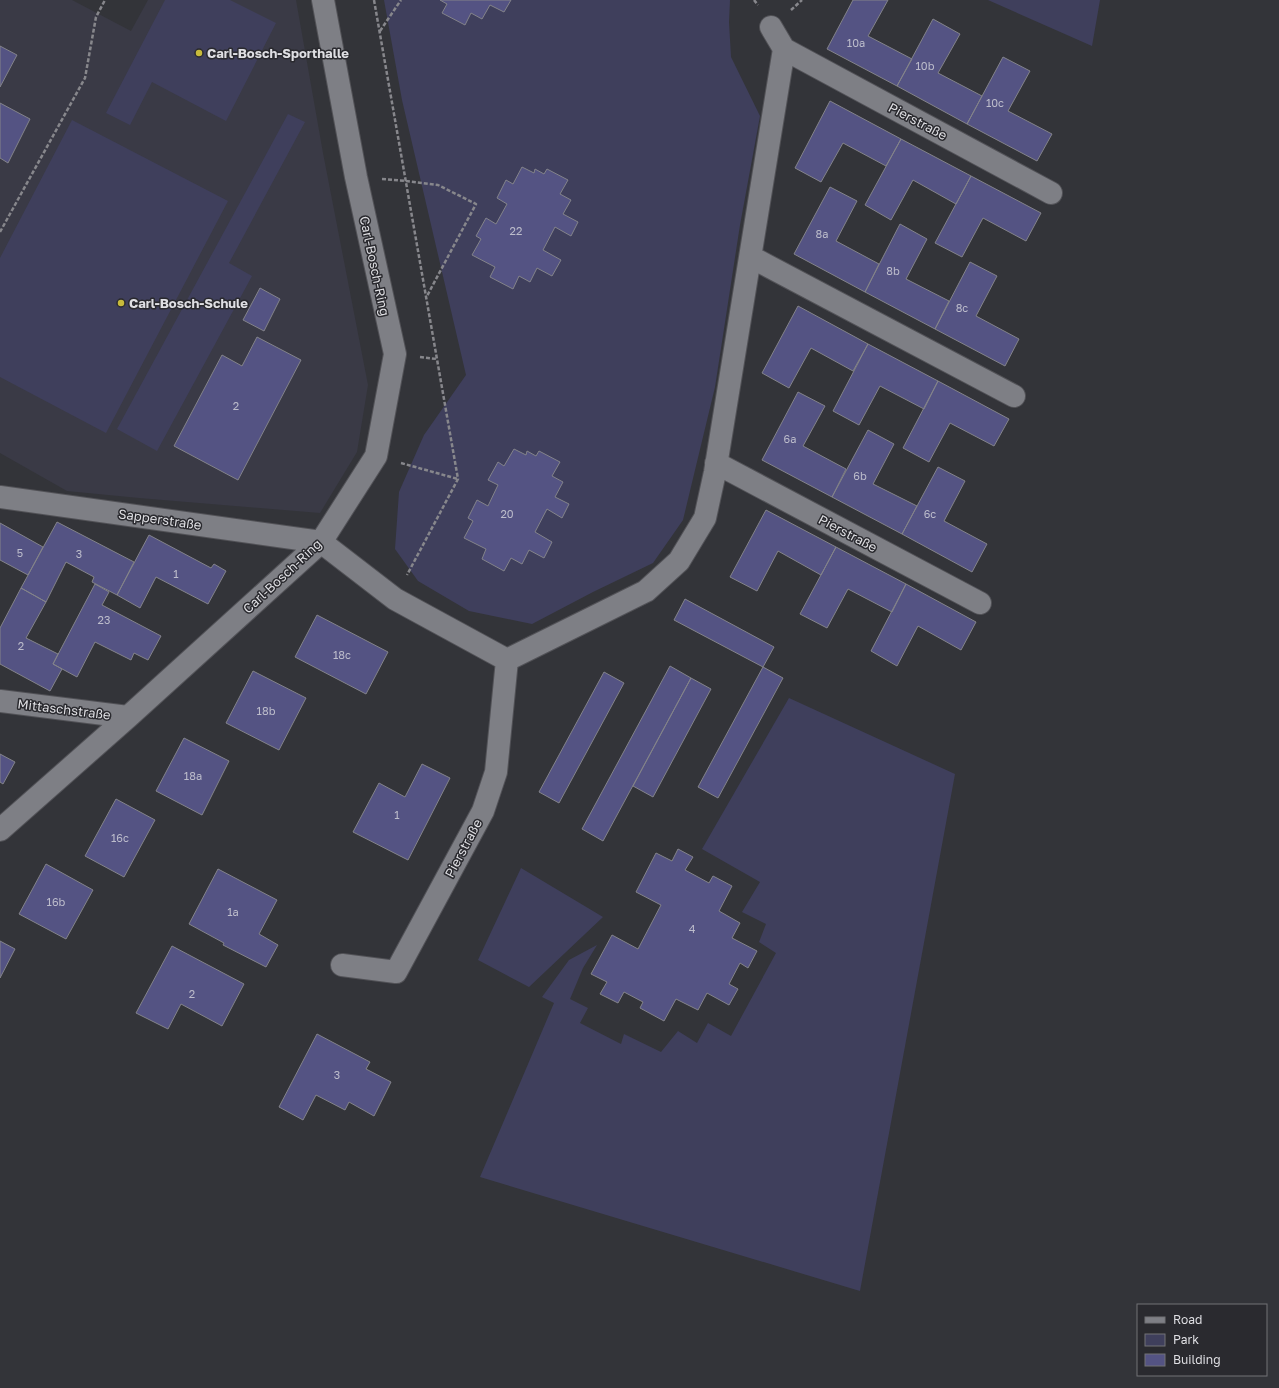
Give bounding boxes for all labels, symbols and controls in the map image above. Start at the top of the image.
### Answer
house number: 10a [847,36,865,49]
place label: Carl-Bosch-Sporthalle [207,45,349,61]
marker: Carl-Bosch-Sporthalle [194,48,204,58]
house number: 10b [916,59,935,72]
house number: 10c [986,96,1004,109]
street label: Pierstraße [886,99,950,143]
street label: Carl-Bosch-Ring [357,215,393,317]
house number: 22 [510,224,522,237]
house number: 8a [816,227,828,240]
house number: 8b [886,264,900,277]
place label: Carl-Bosch-Schule [129,295,248,311]
marker: Carl-Bosch-Schule [116,298,126,308]
house number: 8c [956,301,968,314]
house number: 2 [233,399,239,412]
house number: 6a [784,432,796,445]
house number: 6b [853,469,867,482]
street label: Sapperstraße [117,505,203,533]
house number: 20 [500,507,514,520]
house number: 6c [924,507,936,520]
street label: Pierstraße [816,511,880,555]
street label: Carl-Bosch-Ring [239,536,325,616]
house number: 5 [17,546,23,559]
house number: 3 [76,547,82,560]
house number: 1 [173,567,179,580]
house number: 23 [98,613,110,626]
house number: 2 [18,639,24,652]
house number: 18c [333,648,351,661]
street label: Mittaschstraße [17,695,111,723]
house number: 18b [257,704,276,717]
house number: 18a [184,769,202,782]
house number: 1 [394,808,400,821]
street label: Pierstraße [441,816,485,880]
house number: 16c [111,831,129,844]
house number: 16b [47,895,66,908]
house number: 1a [227,905,239,918]
house number: 4 [689,922,696,935]
house number: 2 [189,987,195,1000]
house number: 3 [334,1068,340,1081]
legend [1137,1304,1267,1376]
text: Road [1173,1312,1202,1327]
text: Park [1173,1332,1199,1347]
text: Building [1173,1352,1221,1367]

